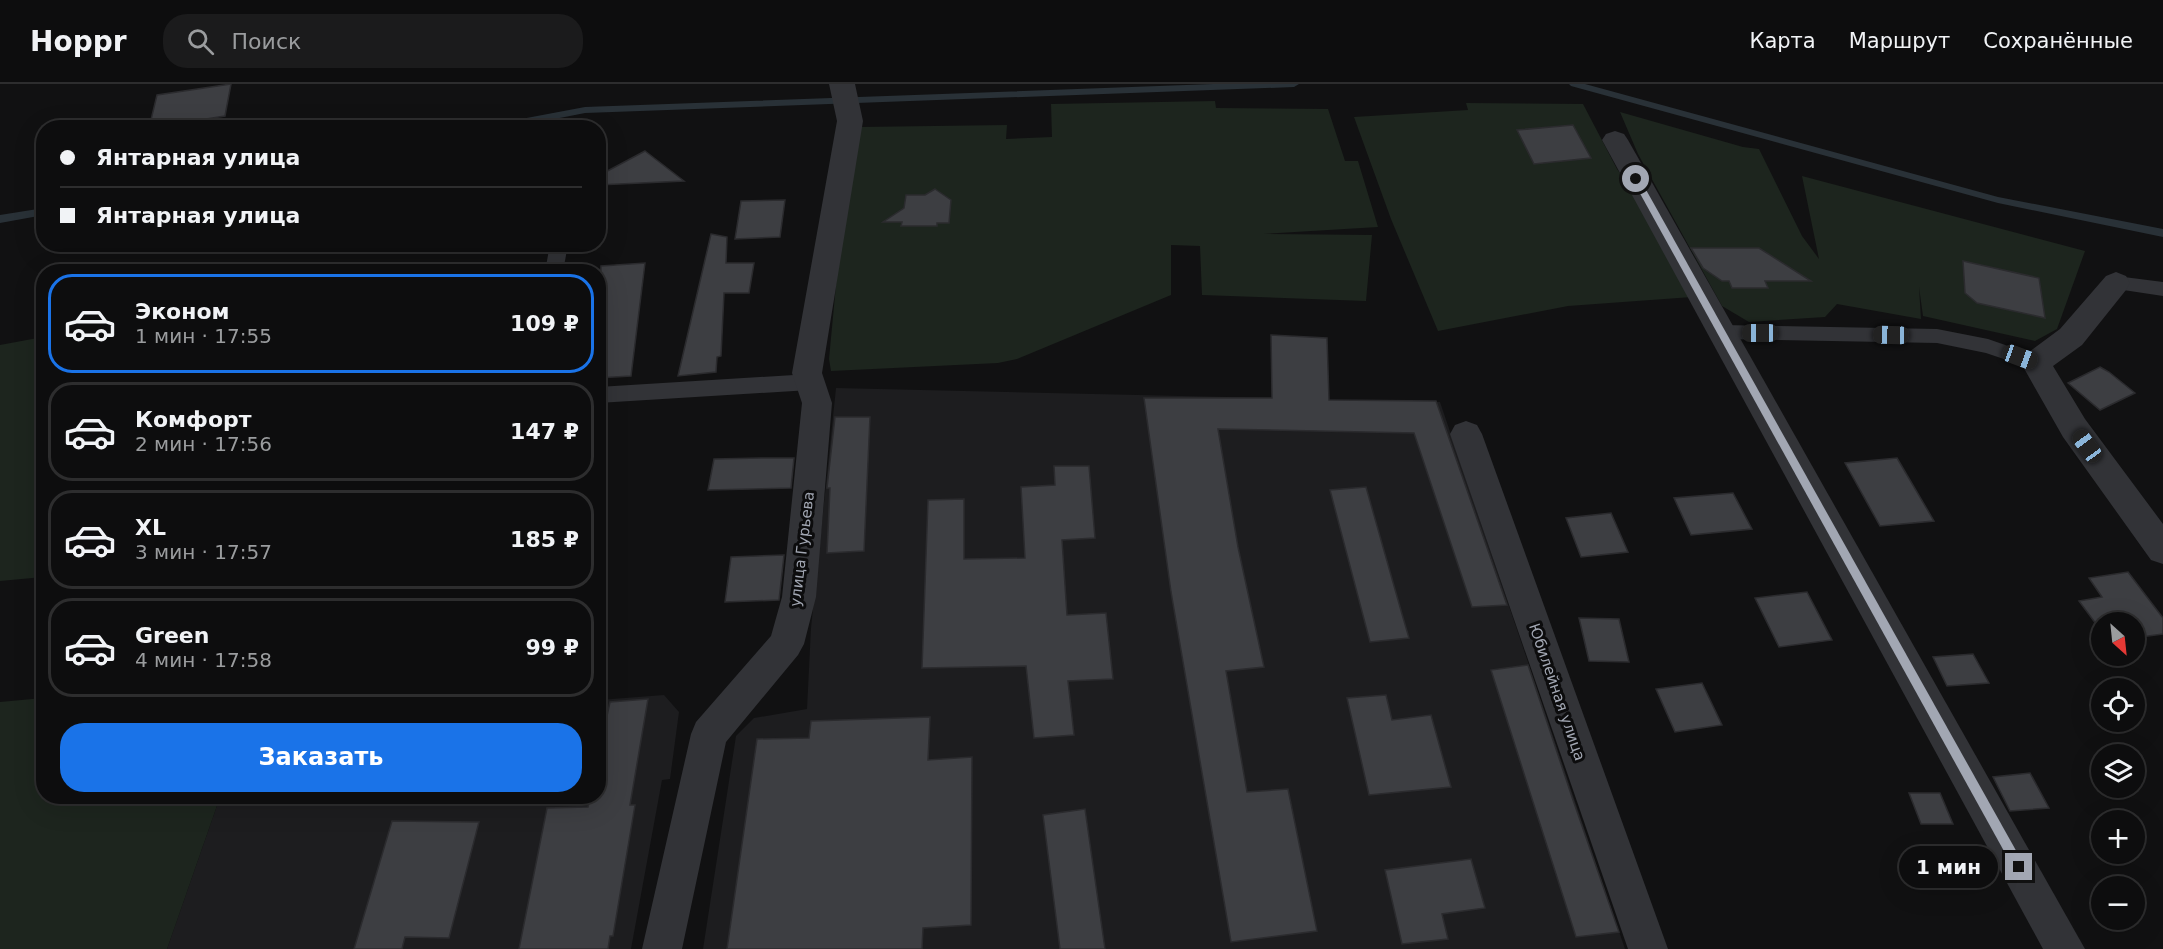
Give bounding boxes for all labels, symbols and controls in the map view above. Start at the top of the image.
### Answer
search box [163,14,583,68]
text: Hoppr [30,25,127,58]
icon: search [184,25,217,58]
text: Поиск [232,29,301,54]
text: Карта [1750,29,1816,53]
text: Маршрут [1849,29,1950,53]
text: Сохранённые [1983,29,2133,53]
text: Янтарная улица [96,145,300,170]
route start [1622,165,1649,192]
text: Янтарная улица [96,203,300,228]
icon: car [63,297,117,351]
text: Эконом [135,299,230,324]
text: 109 ₽ [510,311,579,336]
text: 1 мин · 17:55 [135,324,272,348]
car [1742,324,1778,342]
car [1873,326,1909,344]
car [2000,342,2040,372]
icon: car [63,405,117,459]
text: Комфорт [135,407,252,432]
text: 147 ₽ [510,419,579,444]
car [2069,426,2105,466]
text: 2 мин · 17:56 [135,432,272,456]
street label: улица Гурьева [786,490,818,608]
icon: car [63,513,117,567]
text: XL [135,515,166,540]
text: 185 ₽ [510,527,579,552]
text: 3 мин · 17:57 [135,540,272,564]
north arrow [2091,612,2145,666]
map controls [2091,612,2145,930]
icon: car [63,621,117,675]
street label: Юбилейная улица [1525,621,1589,763]
text: Green [135,623,209,648]
text: 99 ₽ [525,635,579,660]
text: 4 мин · 17:58 [135,648,272,672]
button: locate [2091,678,2145,732]
button: Заказать [60,723,582,792]
button: layers [2091,744,2145,798]
button: + [2091,810,2145,864]
callout: 1 мин [1899,846,1998,888]
route end [2005,853,2032,880]
text: 1 мин [1916,855,1981,879]
button: − [2091,876,2145,930]

